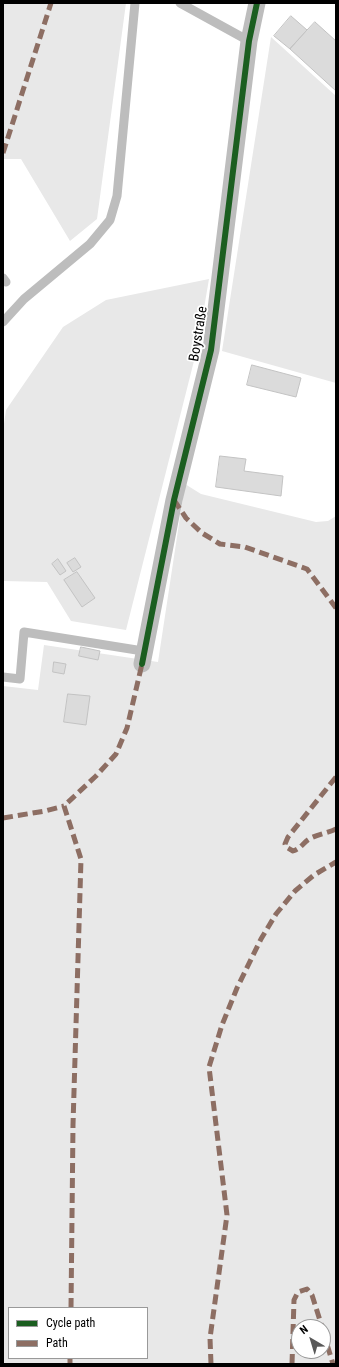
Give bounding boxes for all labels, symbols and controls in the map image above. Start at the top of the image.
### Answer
street label: Boystraße [186,305,212,363]
legend [8,1307,148,1359]
text: Cycle path [46,1316,95,1330]
north arrow [291,1319,331,1359]
text: N [297,1323,311,1337]
text: Path [46,1336,68,1350]

